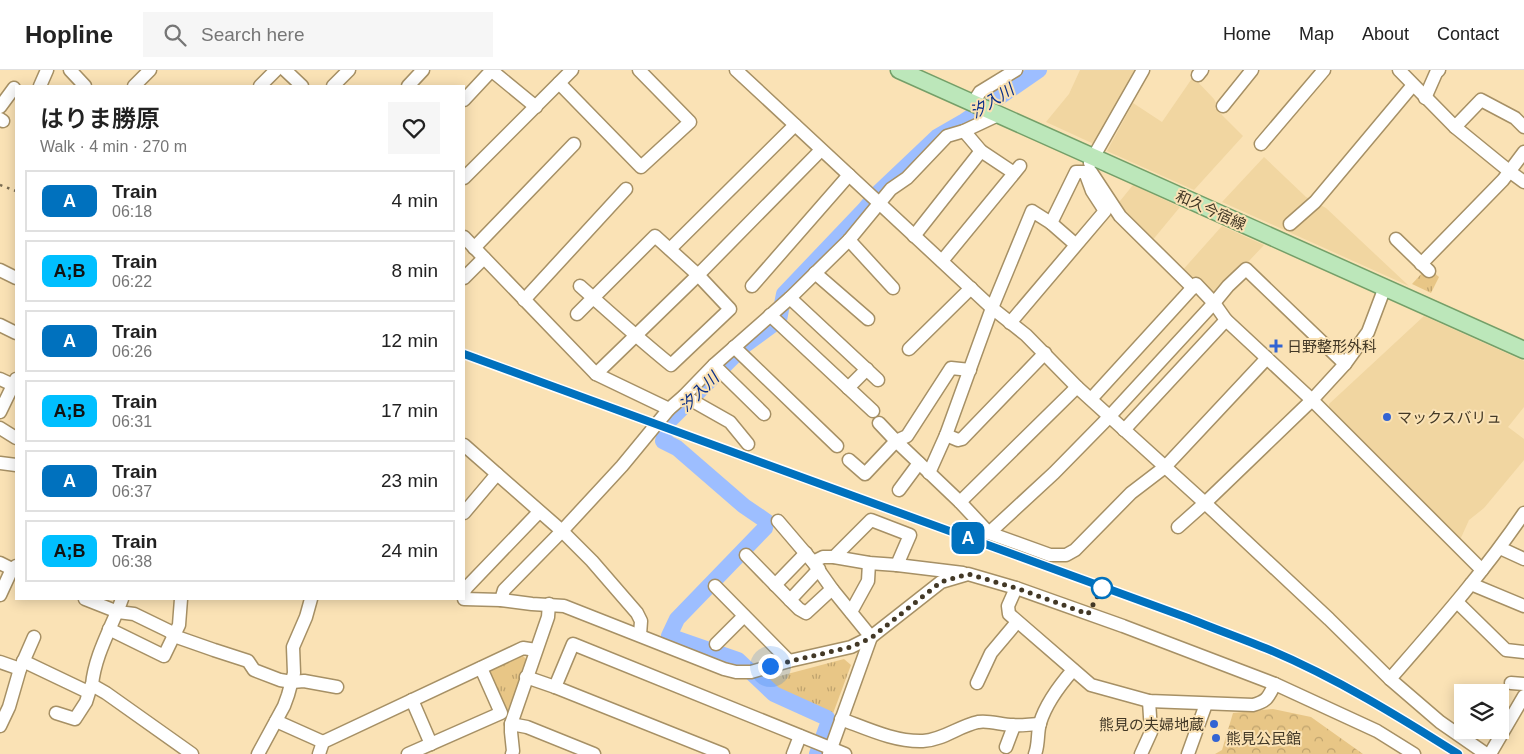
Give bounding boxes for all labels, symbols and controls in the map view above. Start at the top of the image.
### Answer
search box [143,12,493,57]
text: Hopline [25,21,113,48]
icon: search [161,21,189,49]
text: Search here [201,24,305,45]
text: Home [1223,24,1271,44]
text: Map [1299,24,1334,44]
text: About [1362,24,1409,44]
text: Contact [1437,24,1499,44]
water label: 汐入川 [967,80,1018,121]
button: heart [388,102,440,154]
text: はりま勝原 [40,105,160,132]
text: Walk · 4 min · 270 m [40,138,187,155]
text: Train [112,181,157,202]
street label: 和久今宿線 [1173,187,1249,233]
text: 4 min [392,190,438,211]
text: A [63,191,76,211]
text: 06:18 [112,203,152,220]
text: Train [112,251,157,272]
text: 8 min [392,260,438,281]
text: A;B [54,261,86,281]
text: 06:22 [112,273,152,290]
text: Train [112,321,157,342]
text: 12 min [381,330,438,351]
text: A [63,331,76,351]
place label: 日野整形外科 [1287,338,1377,355]
marker: 日野整形外科 [1269,339,1283,353]
text: 06:26 [112,343,152,360]
water label: 汐入川 [676,368,723,415]
text: Train [112,391,157,412]
text: 17 min [381,400,438,421]
text: A;B [54,401,86,421]
place label: マックスバリュ [1397,409,1502,426]
marker: マックスバリュ [1381,411,1393,423]
text: 06:31 [112,413,152,430]
text: Train [112,461,157,482]
text: 23 min [381,470,438,491]
text: A [63,471,76,491]
text: 06:37 [112,483,152,500]
line badge: A [952,522,984,554]
text: A [962,528,975,548]
text: Train [112,531,157,552]
text: 24 min [381,540,438,561]
text: A;B [54,541,86,561]
text: 06:38 [112,553,152,570]
unlabelled marker [1091,577,1113,599]
your location [758,654,783,679]
map controls [1454,684,1509,739]
button: layers [1454,684,1509,739]
place label: 熊見の夫婦地蔵 [1099,716,1204,733]
marker: 熊見の夫婦地蔵 [1208,718,1220,730]
place label: 熊見公民館 [1226,730,1301,747]
marker: 熊見公民館 [1210,732,1222,744]

